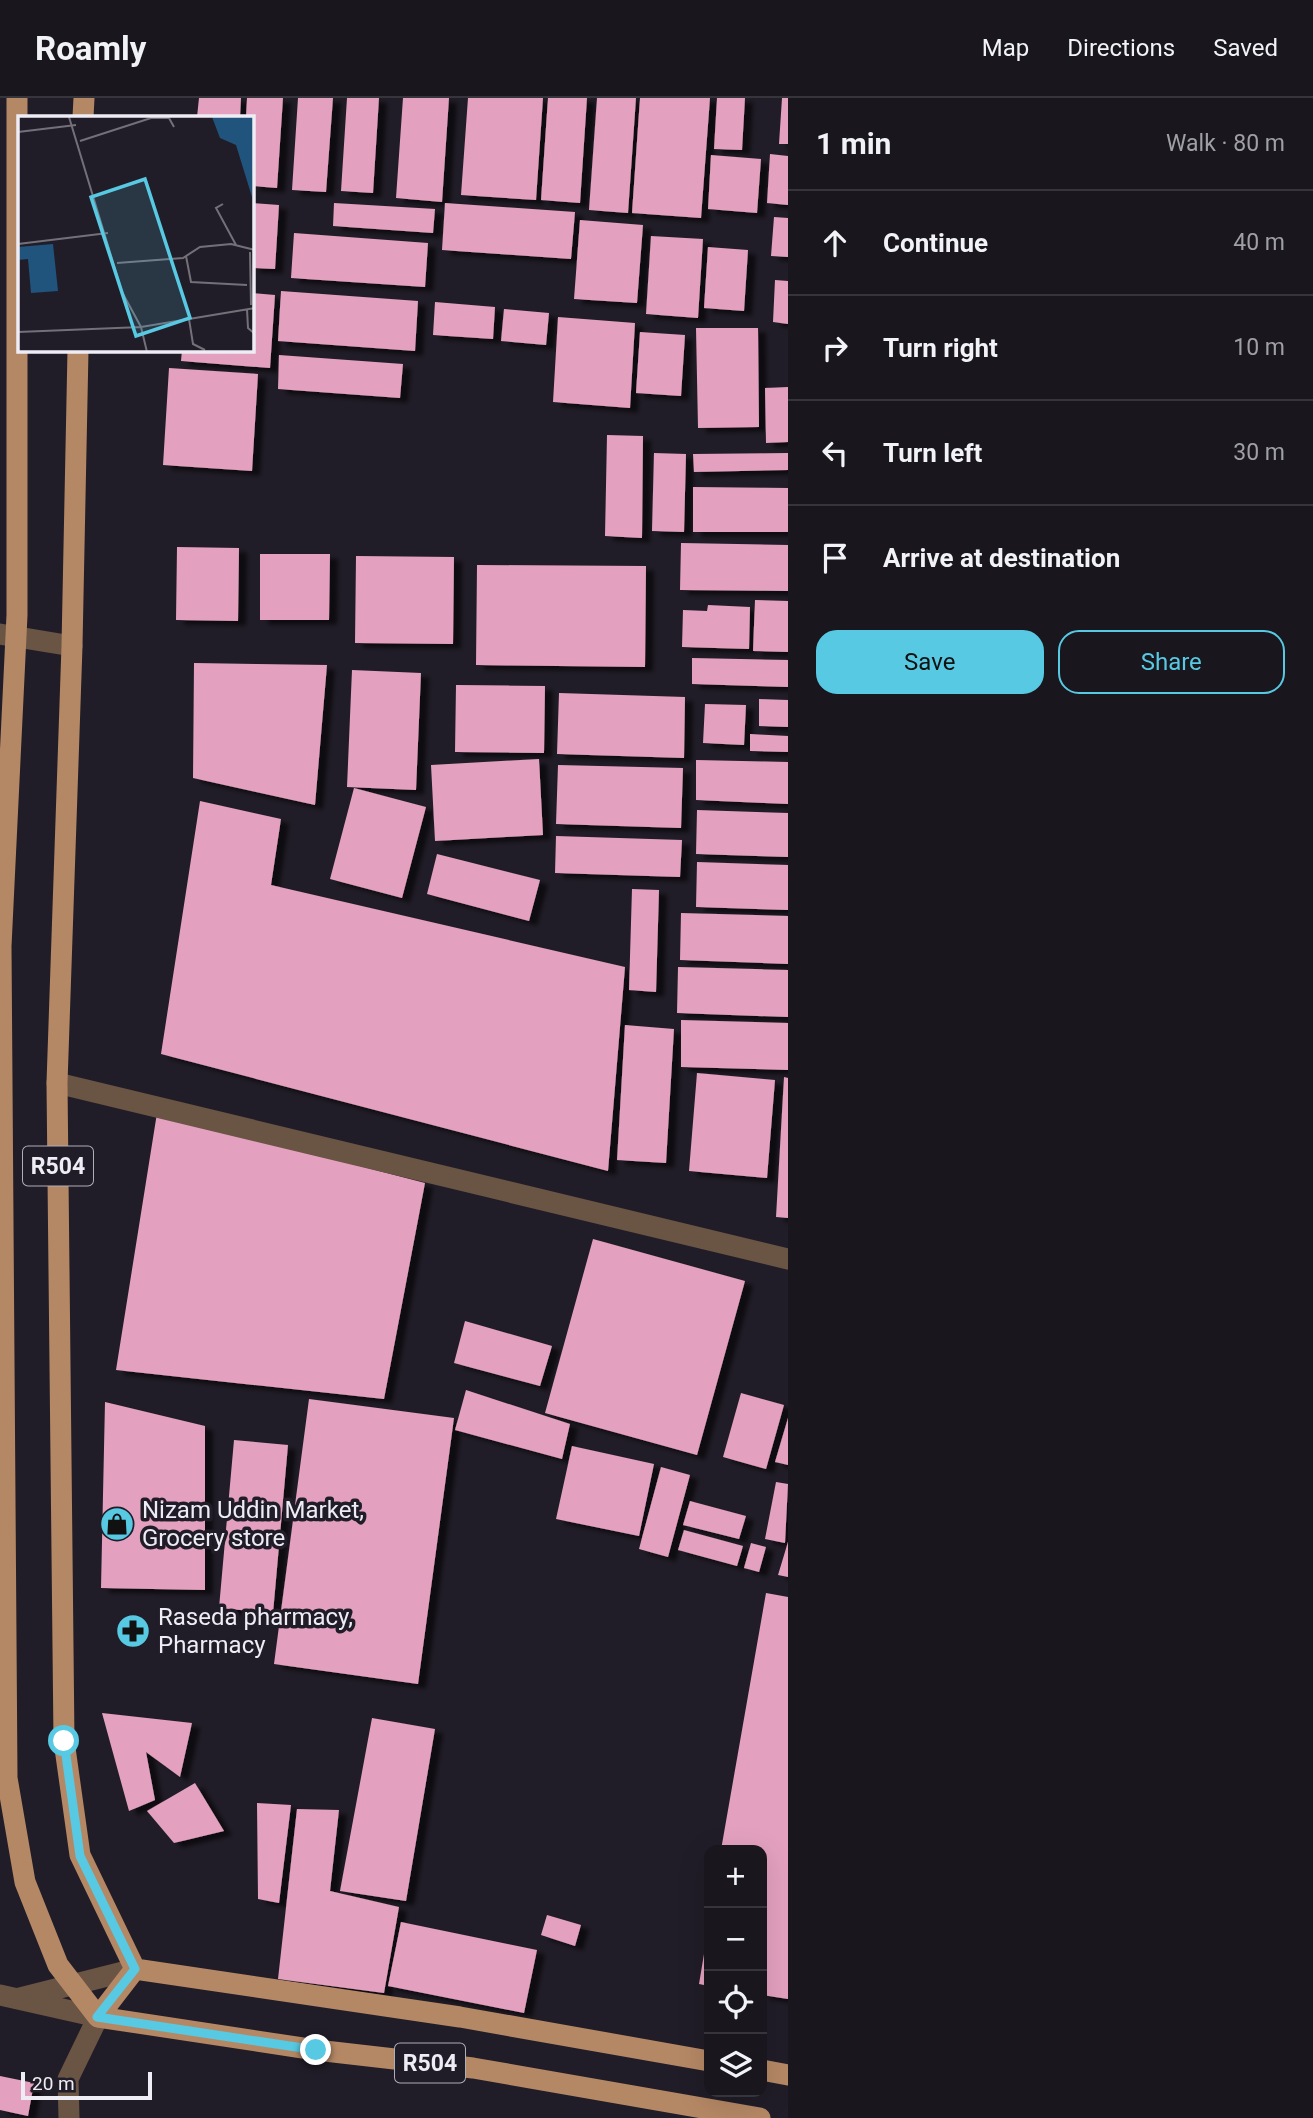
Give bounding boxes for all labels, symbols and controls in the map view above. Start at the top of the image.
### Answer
text: Roamly [35,29,146,68]
text: Map [982,34,1029,62]
text: Directions [1067,34,1175,62]
text: Saved [1213,34,1278,62]
inset map [18,116,254,352]
text: 1 min [816,126,891,161]
text: Walk · 80 m [1166,130,1285,157]
icon: ahead [816,224,854,262]
text: Continue [883,228,988,258]
text: 40 m [1233,229,1285,256]
icon: right [816,329,854,367]
text: Turn right [883,333,998,363]
text: 10 m [1233,334,1285,361]
icon: left [816,434,854,472]
text: Turn left [883,438,982,468]
text: 30 m [1233,439,1285,466]
icon: arrive [816,539,854,577]
text: Arrive at destination [883,543,1120,573]
button: Save [816,630,1044,694]
button: Share [1058,630,1285,694]
road number: R504 [23,1147,93,1186]
place label: Nizam Uddin Market, Grocery store [142,1496,364,1552]
shop icon: Nizam Uddin Market, Grocery store [98,1505,136,1543]
place label: Raseda pharmacy, Pharmacy [158,1603,353,1659]
pharmacy icon: Raseda pharmacy, Pharmacy [114,1612,152,1650]
route start [48,1725,79,1756]
map controls [704,1845,767,2097]
button: + [704,1845,767,1908]
button: − [704,1908,767,1971]
button: locate [704,1971,767,2034]
route end [300,2034,331,2065]
button: layers [704,2034,767,2097]
road number: R504 [395,2044,465,2082]
scale bar [21,2069,152,2101]
text: 20 m [32,2072,75,2095]

